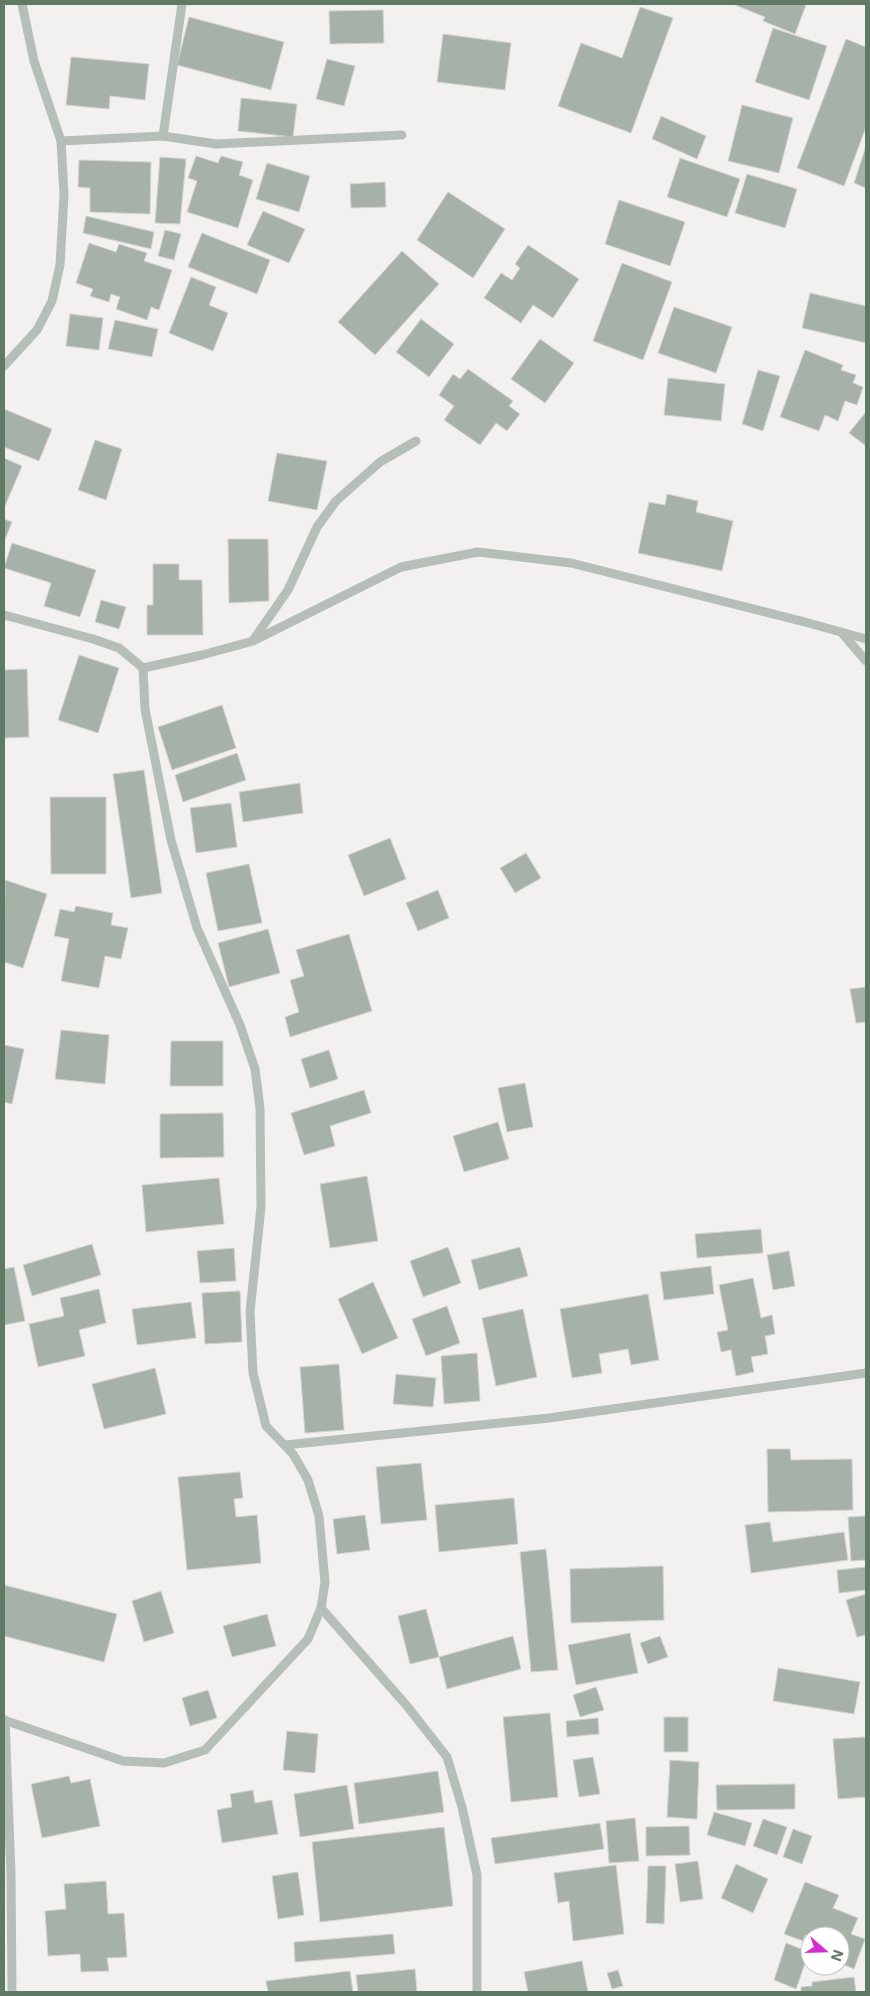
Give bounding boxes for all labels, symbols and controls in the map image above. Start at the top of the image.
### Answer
north arrow [800,1926,850,1976]
text: N [828,1948,847,1964]

